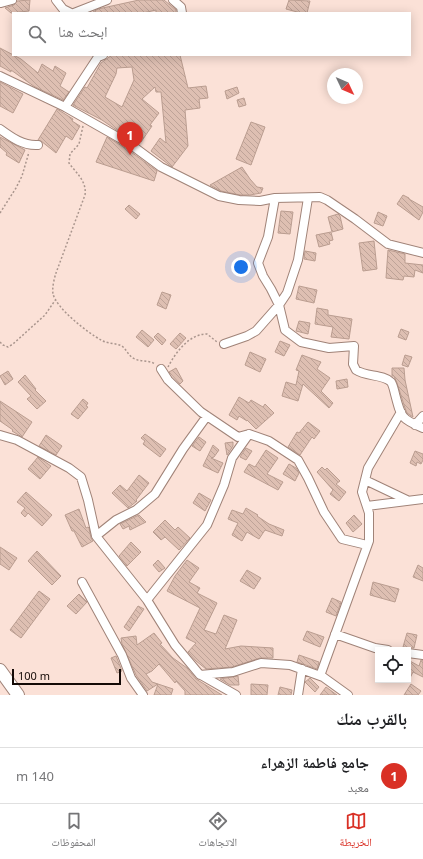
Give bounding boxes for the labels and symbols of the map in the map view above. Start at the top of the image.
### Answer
north arrow [327,68,363,104]
pin: 1 [117,122,143,155]
your location [231,257,251,277]
scale bar [12,667,121,686]

